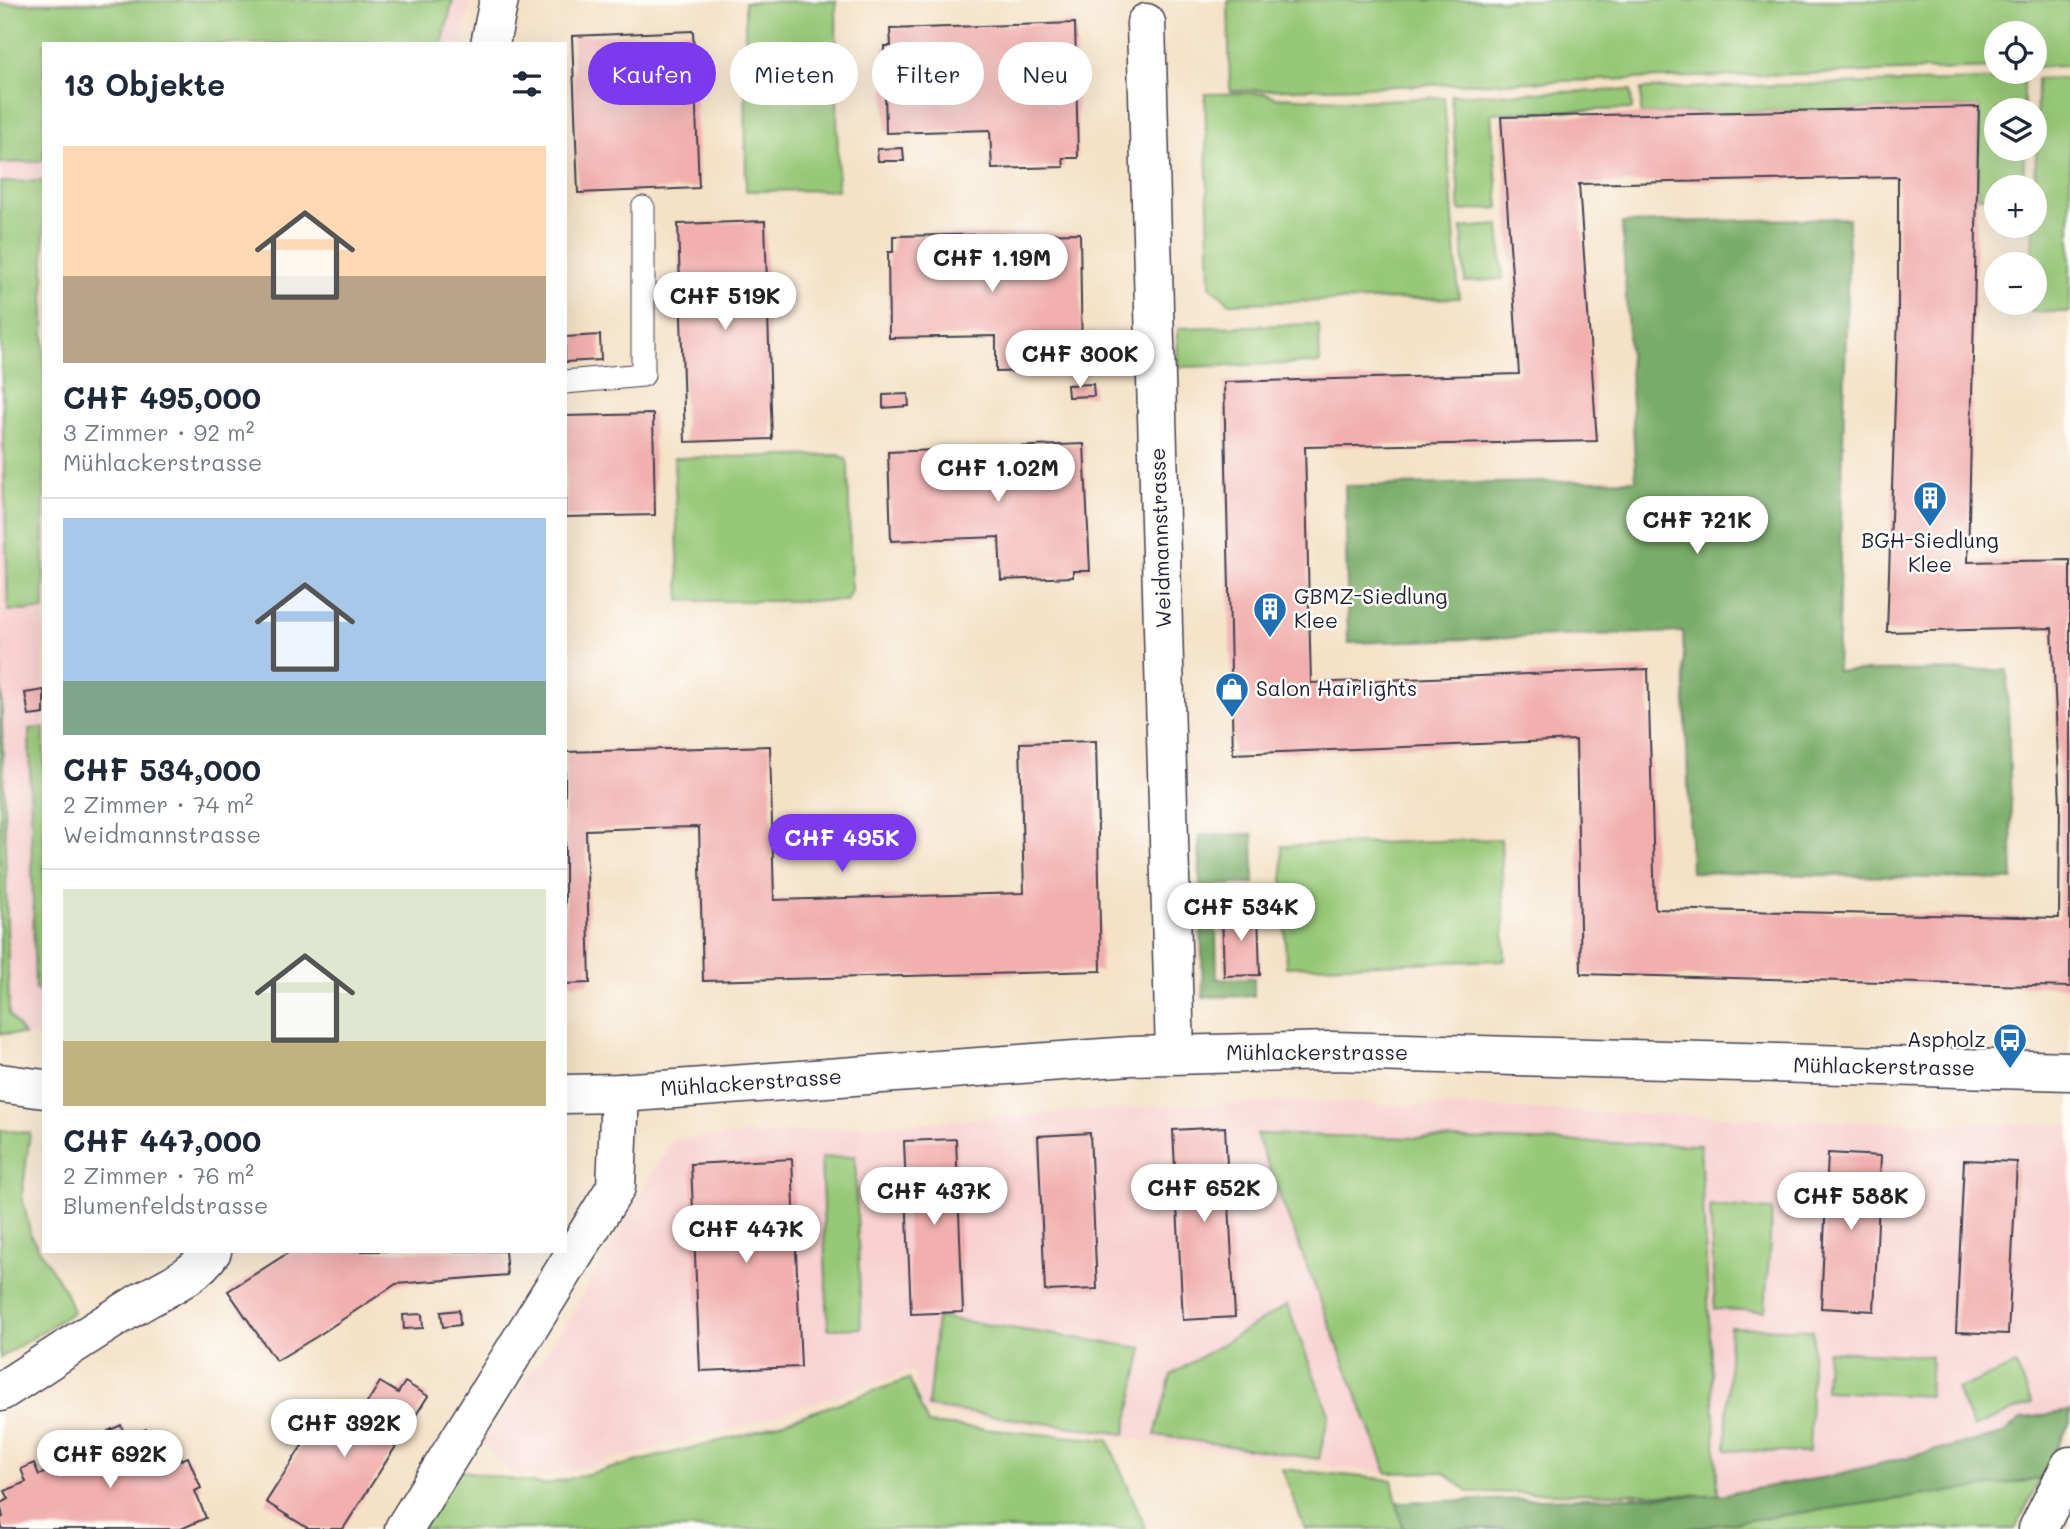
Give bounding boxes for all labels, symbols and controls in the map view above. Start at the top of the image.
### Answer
map controls [1984,21,2047,315]
button: locate [1984,21,2047,84]
chip: Kaufen [588,42,716,105]
chip: Mieten [730,42,858,105]
chip: Filter [872,42,984,105]
chip: Neu [998,42,1092,105]
text: 13 Objekte [63,64,225,104]
icon: filters [508,65,546,103]
button: layers [1984,98,2047,161]
button: + [1984,175,2047,238]
icon: home [242,192,368,318]
pin: CHF 1.19M [912,234,1072,294]
text: CHF 1.19M [933,242,1051,272]
button: − [1984,252,2047,315]
pin: CHF 519K [653,272,797,332]
text: CHF 519K [669,280,781,310]
pin: CHF 300K [1008,330,1152,390]
text: CHF 300K [1021,338,1139,368]
text: CHF 495,000 [63,377,261,417]
text: 3 Zimmer · 92 m² [63,417,254,447]
pin: CHF 1.02M [918,444,1078,504]
text: Mühlackerstrasse [63,447,262,477]
street label: Weidmannstrasse [1143,447,1176,629]
text: CHF 1.02M [937,452,1059,482]
building icon: BGH-Siedlung Klee [1911,479,1949,528]
pin: CHF 721K [1625,496,1769,556]
text: CHF 721K [1642,504,1752,534]
place label: BGH-Siedlung Klee [1861,526,1999,577]
icon: home [242,564,368,690]
place label: GBMZ-Siedlung Klee [1294,582,1447,633]
building icon: GBMZ-Siedlung Klee [1251,590,1289,639]
shop icon: Salon Hairlights [1213,670,1251,719]
place label: Salon Hairlights [1256,674,1417,701]
text: CHF 534,000 [63,749,261,789]
text: 2 Zimmer · 74 m² [63,789,254,819]
pin: CHF 495K [770,814,914,874]
text: Weidmannstrasse [63,819,261,849]
text: CHF 495K [784,822,900,852]
pin: CHF 534K [1169,884,1313,943]
text: CHF 534K [1183,891,1299,921]
icon: home [242,935,368,1061]
bus stop icon: Aspholz [1991,1021,2029,1070]
place label: Aspholz [1907,1025,1986,1052]
street label: Mühlackerstrasse [1226,1038,1408,1065]
street label: Mühlackerstrasse [1793,1050,1975,1081]
street label: Mühlackerstrasse [659,1062,843,1101]
text: CHF 447,000 [63,1120,261,1160]
text: 2 Zimmer · 76 m² [63,1160,254,1190]
pin: CHF 652K [1132,1164,1276,1224]
pin: CHF 437K [862,1168,1006,1227]
text: CHF 652K [1147,1172,1261,1202]
pin: CHF 588K [1779,1172,1923,1232]
text: CHF 437K [877,1175,991,1205]
text: CHF 588K [1793,1180,1909,1210]
text: Blumenfeldstrasse [63,1190,268,1220]
pin: CHF 447K [674,1206,818,1265]
text: CHF 447K [688,1213,804,1243]
pin: CHF 392K [272,1400,416,1459]
text: CHF 392K [287,1407,401,1437]
pin: CHF 692K [38,1430,182,1490]
text: CHF 692K [53,1438,167,1468]

